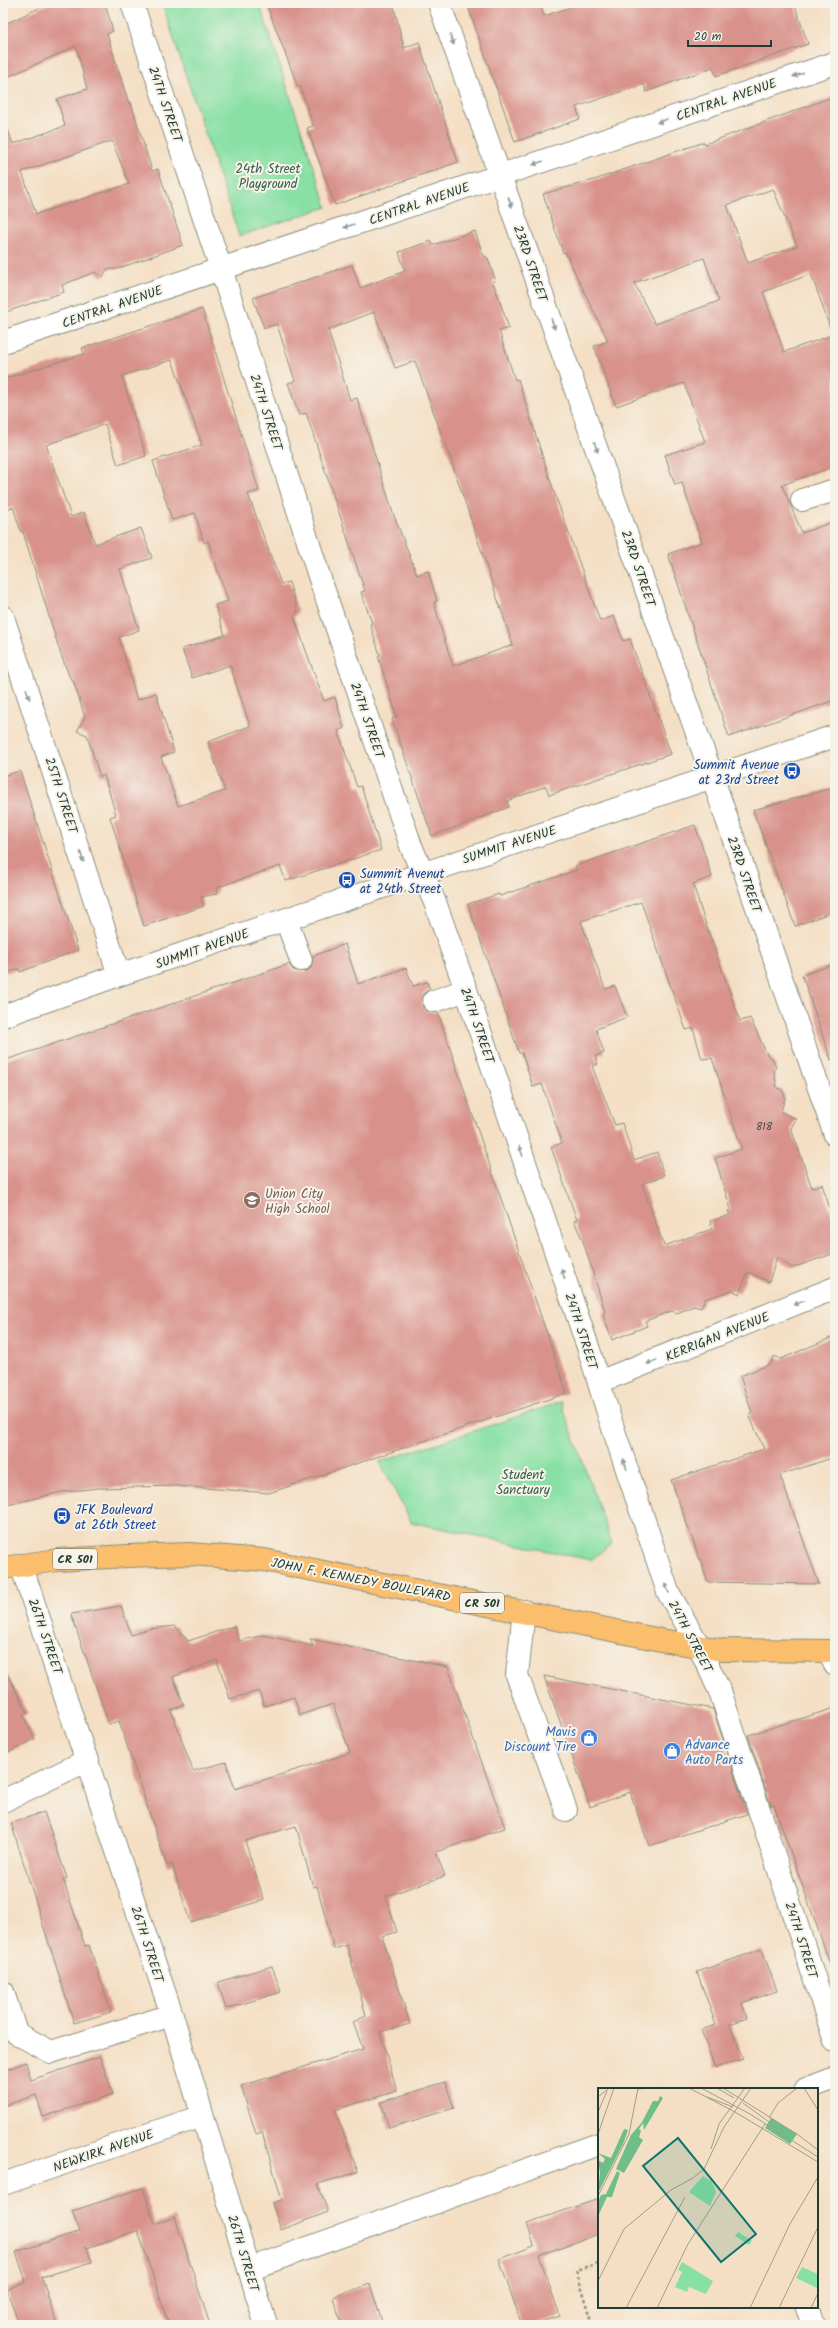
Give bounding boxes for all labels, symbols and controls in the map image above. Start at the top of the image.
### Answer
scale bar [688,22,771,48]
text: 20 m [694,27,722,46]
one-way arrow [449,34,455,46]
street label: 24TH STREET [142,64,188,146]
street label: CENTRAL AVENUE [673,73,780,128]
one-way arrow [792,73,804,79]
one-way arrow [655,118,667,124]
park label: 24th Street Playground [236,159,301,195]
one-way arrow [532,160,544,166]
street label: CENTRAL AVENUE [366,177,473,232]
one-way arrow [507,196,513,208]
street label: 23RD STREET [507,222,553,306]
one-way arrow [342,224,354,230]
street label: CENTRAL AVENUE [59,280,166,335]
one-way arrow [550,319,556,331]
street label: 24TH STREET [243,372,288,454]
one-way arrow [593,441,599,453]
street label: 23RD STREET [615,527,661,611]
street label: 24TH STREET [344,680,390,762]
one-way arrow [26,688,32,700]
street label: 25TH STREET [38,755,83,837]
place label: Summit Avenue at 23rd Street [694,755,780,791]
bus stop icon: Summit Avenue at 23rd Street [782,761,802,781]
street label: SUMMIT AVENUE [460,820,560,871]
street label: 23RD STREET [721,833,767,917]
one-way arrow [79,851,85,863]
place label: Summit Avenut at 24th Street [360,864,446,900]
bus stop icon: Summit Avenut at 24th Street [337,870,357,890]
street label: SUMMIT AVENUE [153,923,253,975]
street label: 24TH STREET [454,985,500,1067]
house number: 818 [756,1118,773,1136]
one-way arrow [518,1145,524,1157]
place label: Union City High School [265,1184,330,1220]
school or university icon: Union City High School [242,1190,262,1210]
one-way arrow [560,1268,566,1280]
street label: 24TH STREET [558,1291,603,1373]
one-way arrow [792,1300,804,1306]
street label: KERRIGAN AVENUE [662,1307,773,1368]
one-way arrow [646,1359,658,1365]
one-way arrow [622,1458,628,1470]
park label: Student Sanctuary [496,1465,551,1501]
place label: JFK Boulevard at 26th Street [75,1500,157,1536]
bus stop icon: JFK Boulevard at 26th Street [52,1506,72,1526]
road number: CR 501 [53,1549,97,1569]
street label: JOHN F. KENNEDY BOULEVARD [269,1553,453,1608]
one-way arrow [664,1581,670,1593]
road number: CR 501 [460,1593,504,1613]
street label: 26TH STREET [22,1596,68,1678]
street label: 24TH STREET [662,1597,718,1678]
place label: Mavis Discount Tire [504,1722,576,1758]
shop icon: Mavis Discount Tire [579,1728,599,1748]
place label: Advance Auto Parts [685,1735,744,1771]
shop icon: Advance Auto Parts [662,1741,682,1761]
street label: 24TH STREET [778,1900,823,1982]
street label: 26TH STREET [124,1904,169,1986]
inset map [598,2088,818,2308]
street label: NEWKIRK AVENUE [50,2124,157,2179]
street label: 26TH STREET [221,2212,264,2295]

